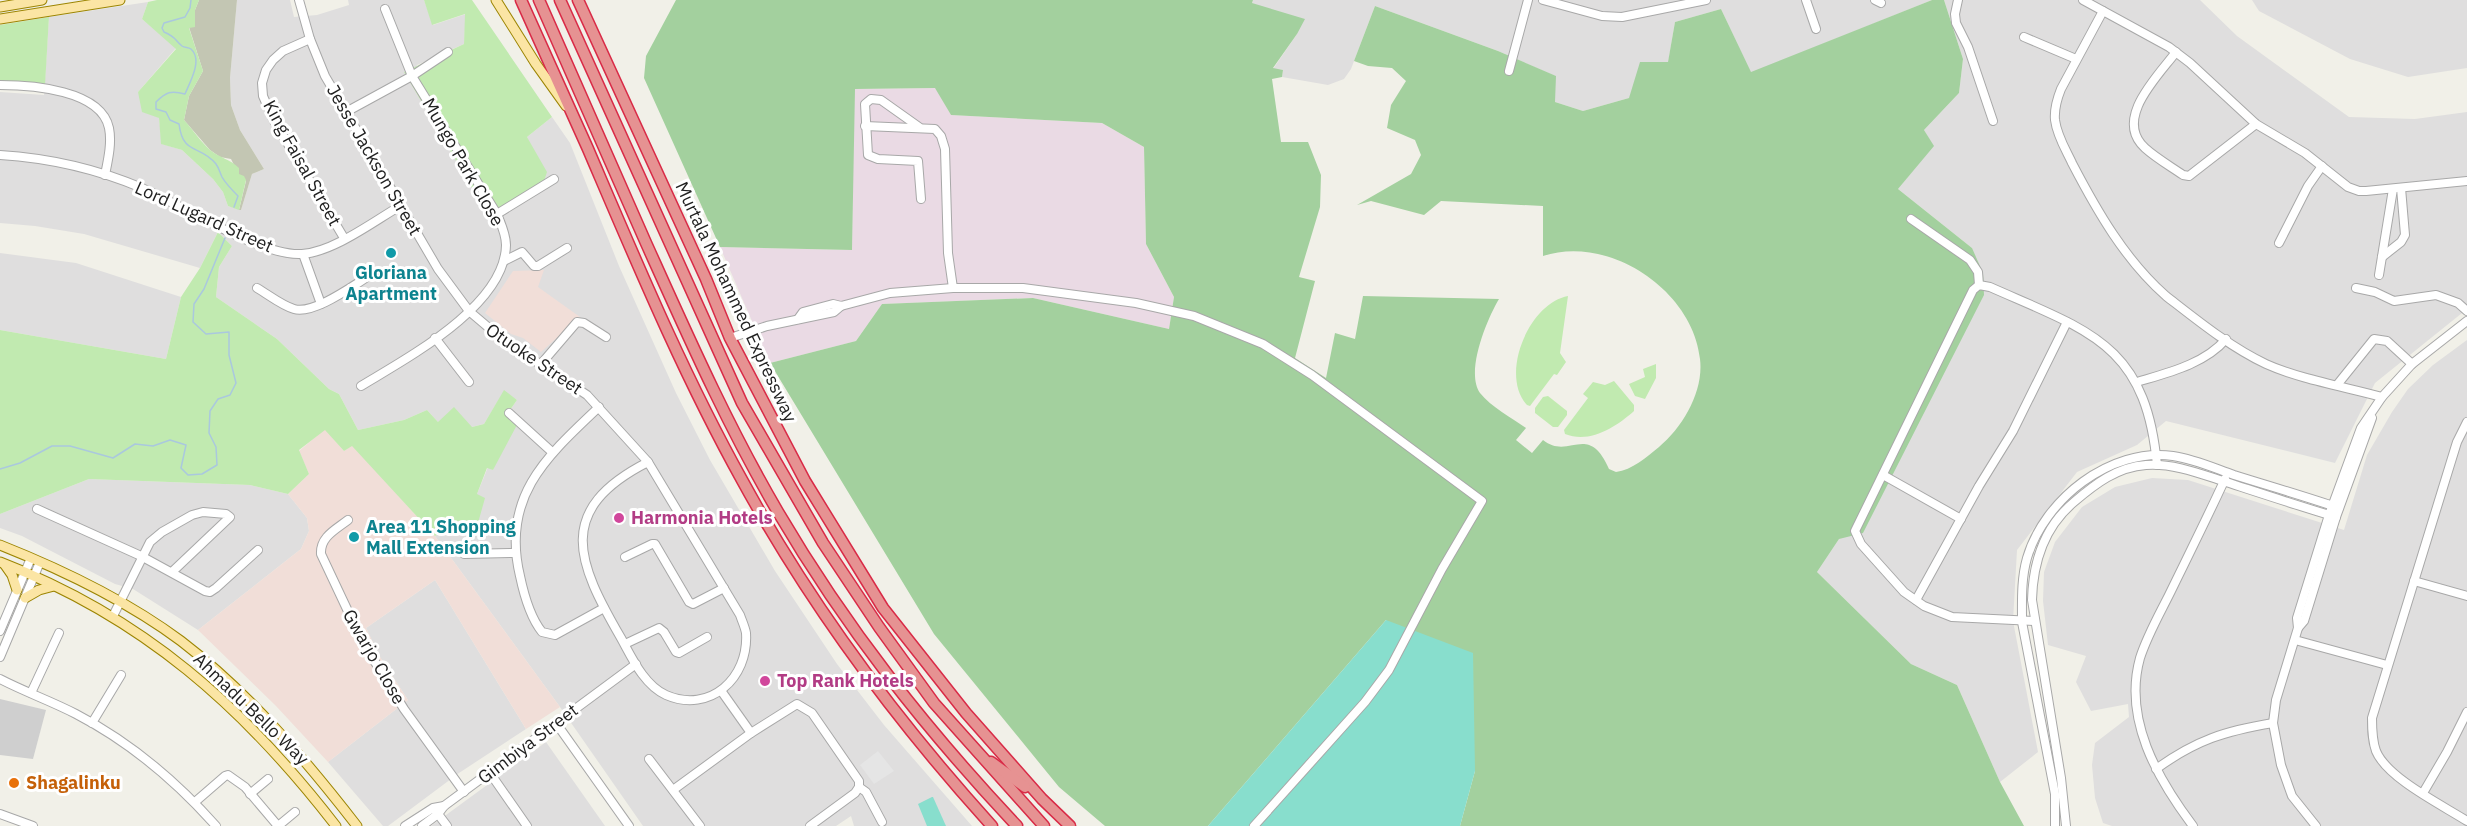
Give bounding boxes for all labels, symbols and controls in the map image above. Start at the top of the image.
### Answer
street label: Jesse Jackson Street [322,80,427,239]
street label: Mungo Park Close [417,94,510,230]
street label: King Faisal Street [258,96,346,230]
street label: Lord Lugard Street [132,176,277,257]
street label: Murtala Mohammed Expressway [671,178,802,426]
marker: Gloriana Apartment [384,246,398,260]
place label: Gloriana Apartment [345,261,437,305]
street label: Otuoke Street [481,318,587,399]
place label: Harmonia Hotels [631,506,773,529]
marker: Harmonia Hotels [612,511,626,525]
place label: Area 11 Shopping Mall Extension [366,515,516,559]
marker: Area 11 Shopping Mall Extension [347,530,361,544]
street label: Gwarjo Close [338,605,411,709]
street label: Ahmadu Bello Way [189,648,314,770]
place label: Top Rank Hotels [777,669,914,692]
marker: Top Rank Hotels [758,674,772,688]
street label: Gimbiya Street [473,698,582,789]
place label: Shagalinku [26,771,121,794]
marker: Shagalinku [7,776,21,790]

